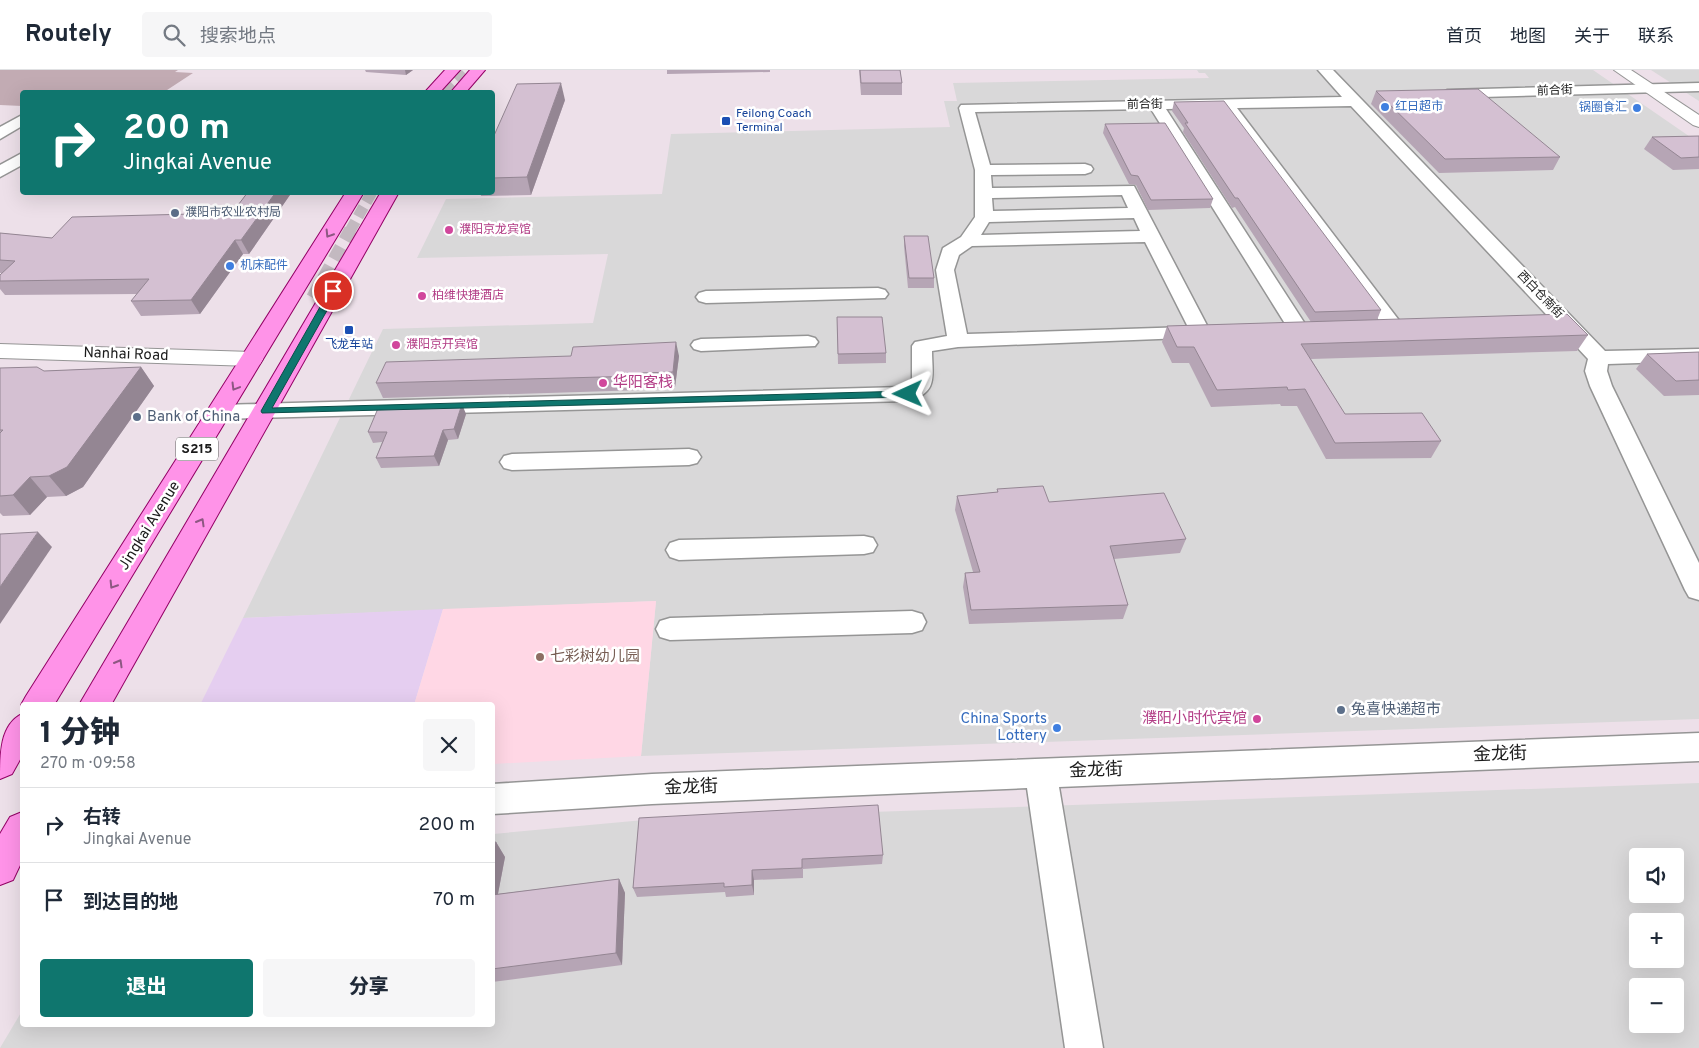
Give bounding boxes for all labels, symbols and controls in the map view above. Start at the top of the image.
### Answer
search box [142,12,492,57]
text: Routely [25,20,112,50]
icon: search [160,21,188,49]
text: 搜索地点 [200,25,276,49]
text: 首页 [1446,26,1482,49]
text: 地图 [1510,26,1546,49]
text: 关于 [1574,26,1610,49]
text: 联系 [1638,26,1674,49]
street label: 前合街 [1537,82,1573,100]
street label: 前合街 [1127,97,1163,113]
place label: 红日超市 [1395,99,1443,115]
place label: 锅圈食汇 [1579,100,1627,116]
marker: 红日超市 [1379,101,1391,113]
marker: 锅圈食汇 [1631,102,1643,114]
place label: Feilong Coach Terminal [736,106,812,136]
text: 200 m [123,107,230,151]
icon: right [40,110,105,175]
marker: Feilong Coach Terminal [720,115,732,127]
text: Jingkai Avenue [123,150,272,177]
place label: 濮阳市农业农村局 [185,205,281,221]
marker: 濮阳市农业农村局 [169,207,181,219]
place label: 濮阳京龙宾馆 [459,222,531,238]
marker: 濮阳京龙宾馆 [443,224,455,236]
one-way arrow [326,228,335,237]
place label: 机床配件 [240,258,288,274]
marker: 机床配件 [224,260,236,272]
street label: 西白仓南街 [1513,268,1567,322]
pin [312,270,354,312]
icon: arrive [319,277,347,305]
place label: 柏维快捷酒店 [432,288,504,304]
marker: 柏维快捷酒店 [416,290,428,302]
marker: 飞龙车站 [343,324,355,336]
place label: 飞龙车站 [325,337,373,353]
place label: 濮阳京开宾馆 [406,337,478,353]
marker: 濮阳京开宾馆 [390,339,402,351]
street label: Nanhai Road [83,344,169,366]
position arrow [881,367,933,419]
place label: 华阳客栈 [613,373,673,393]
marker: 华阳客栈 [597,377,609,389]
one-way arrow [232,382,242,391]
place label: Bank of China [147,408,240,427]
marker: Bank of China [131,411,143,423]
road number: S215 [176,438,218,460]
street label: Jingkai Avenue [115,478,185,574]
one-way arrow [194,519,204,528]
one-way arrow [109,580,119,589]
place label: 七彩树幼儿园 [550,647,640,667]
marker: 七彩树幼儿园 [534,651,546,663]
one-way arrow [113,659,123,668]
place label: 兔喜快递超市 [1351,701,1441,720]
marker: 兔喜快递超市 [1335,704,1347,716]
place label: 濮阳小时代宾馆 [1142,709,1247,729]
place label: China Sports Lottery [960,710,1047,746]
marker: 濮阳小时代宾馆 [1251,713,1263,725]
text: 1 分钟 [40,716,120,753]
button: close [423,719,475,771]
marker: China Sports Lottery [1051,722,1063,734]
street label: 金龙街 [1473,743,1527,767]
text: 270 m · 09:58 [40,754,136,774]
street label: 金龙街 [1069,759,1123,783]
street label: 金龙街 [664,776,718,800]
text: 右转 [83,806,121,830]
icon: right [40,811,68,839]
text: 200 m [419,813,475,837]
text: Jingkai Avenue [83,830,191,850]
map controls [1629,848,1684,1033]
button: sound [1629,848,1684,903]
icon: arrive [40,886,68,914]
text: 70 m [433,888,475,912]
text: 到达目的地 [83,891,178,915]
button: + [1629,913,1684,968]
button: 退出 [40,959,253,1017]
button: 分享 [263,959,475,1017]
button: − [1629,978,1684,1033]

